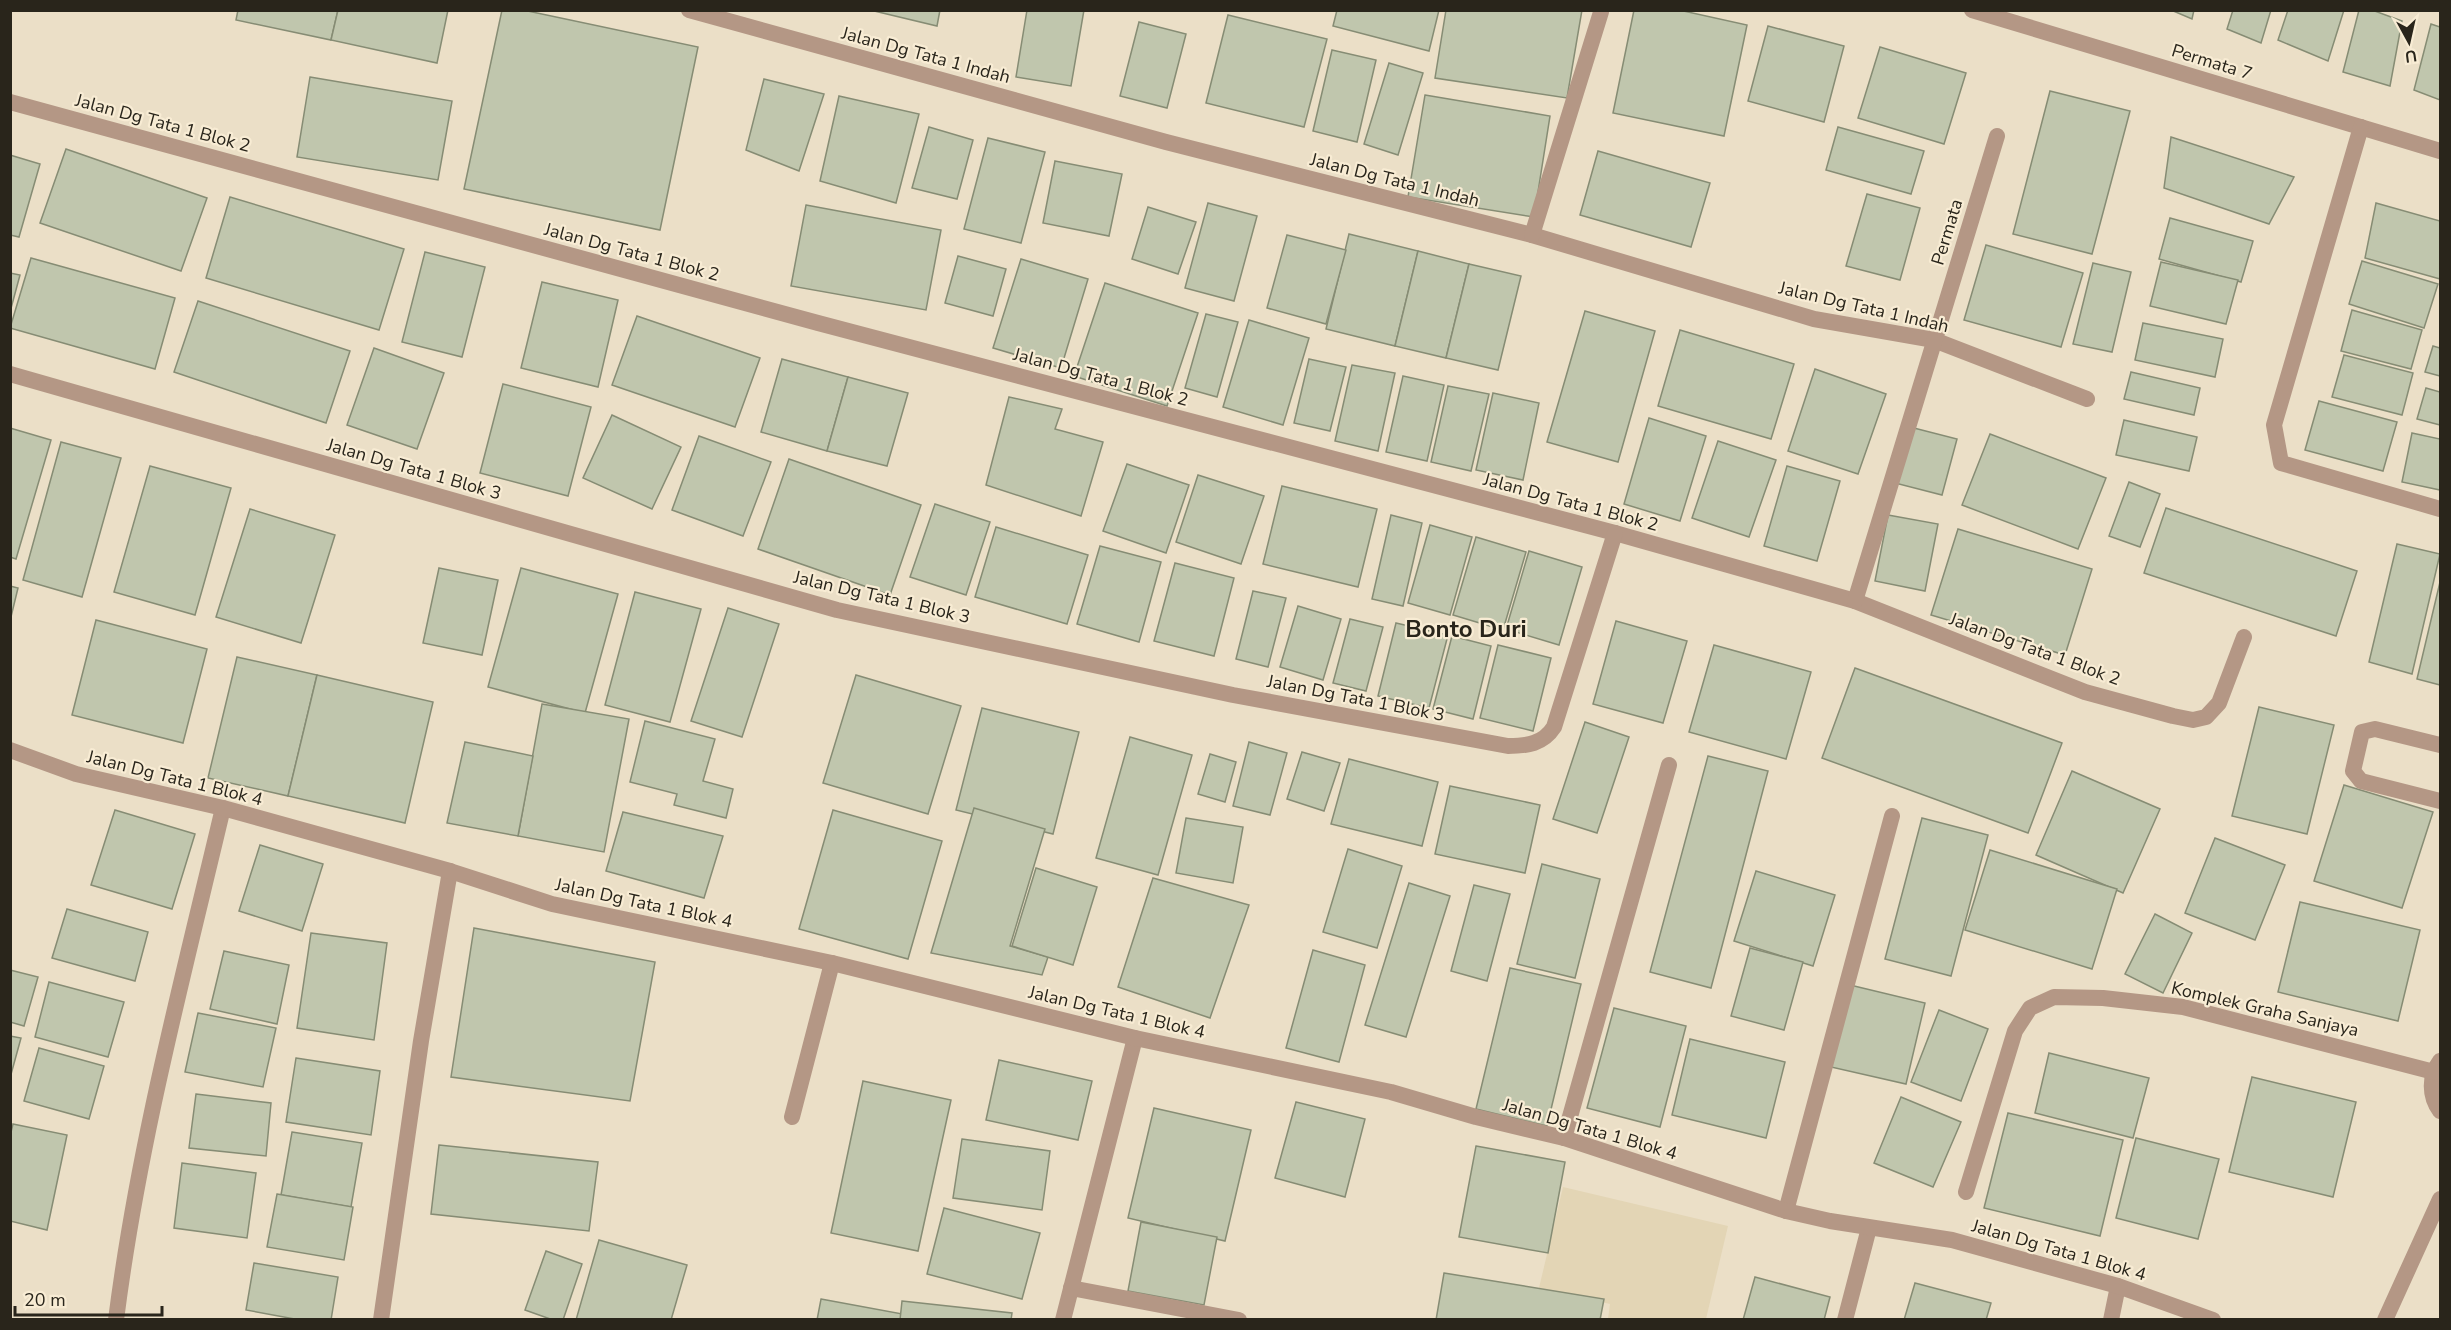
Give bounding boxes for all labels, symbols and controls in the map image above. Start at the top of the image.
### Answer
north arrow [2379,12,2439,72]
street label: Jalan Dg Tata 1 Indah [838,21,1013,89]
street label: Permata 7 [2169,38,2255,86]
text: U [2404,44,2418,68]
street label: Jalan Dg Tata 1 Blok 2 [72,88,253,158]
street label: Jalan Dg Tata 1 Indah [1307,147,1482,213]
street label: Permata [1926,196,1968,268]
street label: Jalan Dg Tata 1 Blok 2 [541,217,722,287]
street label: Jalan Dg Tata 1 Indah [1776,276,1951,338]
street label: Jalan Dg Tata 1 Blok 2 [1010,342,1191,412]
street label: Jalan Dg Tata 1 Blok 3 [323,432,504,505]
street label: Jalan Dg Tata 1 Blok 2 [1480,467,1661,537]
street label: Jalan Dg Tata 1 Blok 3 [790,565,973,629]
street label: Jalan Dg Tata 1 Blok 2 [1945,607,2124,691]
district label: Bonto Duri [1405,613,1527,645]
street label: Jalan Dg Tata 1 Blok 3 [1264,669,1447,727]
street label: Jalan Dg Tata 1 Blok 4 [84,744,266,812]
street label: Jalan Dg Tata 1 Blok 4 [552,872,735,934]
street label: Komplek Graha Sanjaya [2169,976,2361,1042]
street label: Jalan Dg Tata 1 Blok 4 [1025,980,1208,1044]
street label: Jalan Dg Tata 1 Blok 4 [1499,1092,1680,1165]
street label: Jalan Dg Tata 1 Blok 4 [1968,1213,2149,1286]
scale bar [15,1279,162,1317]
text: 20 m [24,1288,66,1312]

